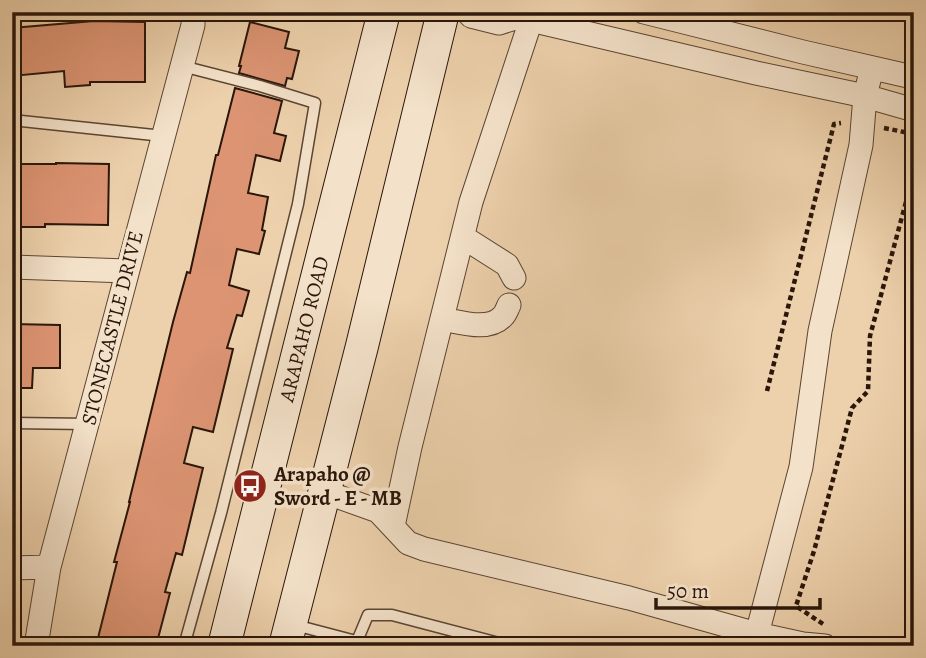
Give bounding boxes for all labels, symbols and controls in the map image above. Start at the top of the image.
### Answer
street label: STONECASTLE DRIVE [74,228,150,428]
street label: ARAPAHO ROAD [272,253,336,406]
place label: Arapaho @ Sword - E - MB [273,460,402,512]
bus stop icon: Arapaho @ Sword - E - MB [231,467,269,505]
scale bar [656,567,821,611]
text: 50 m [667,577,709,605]

